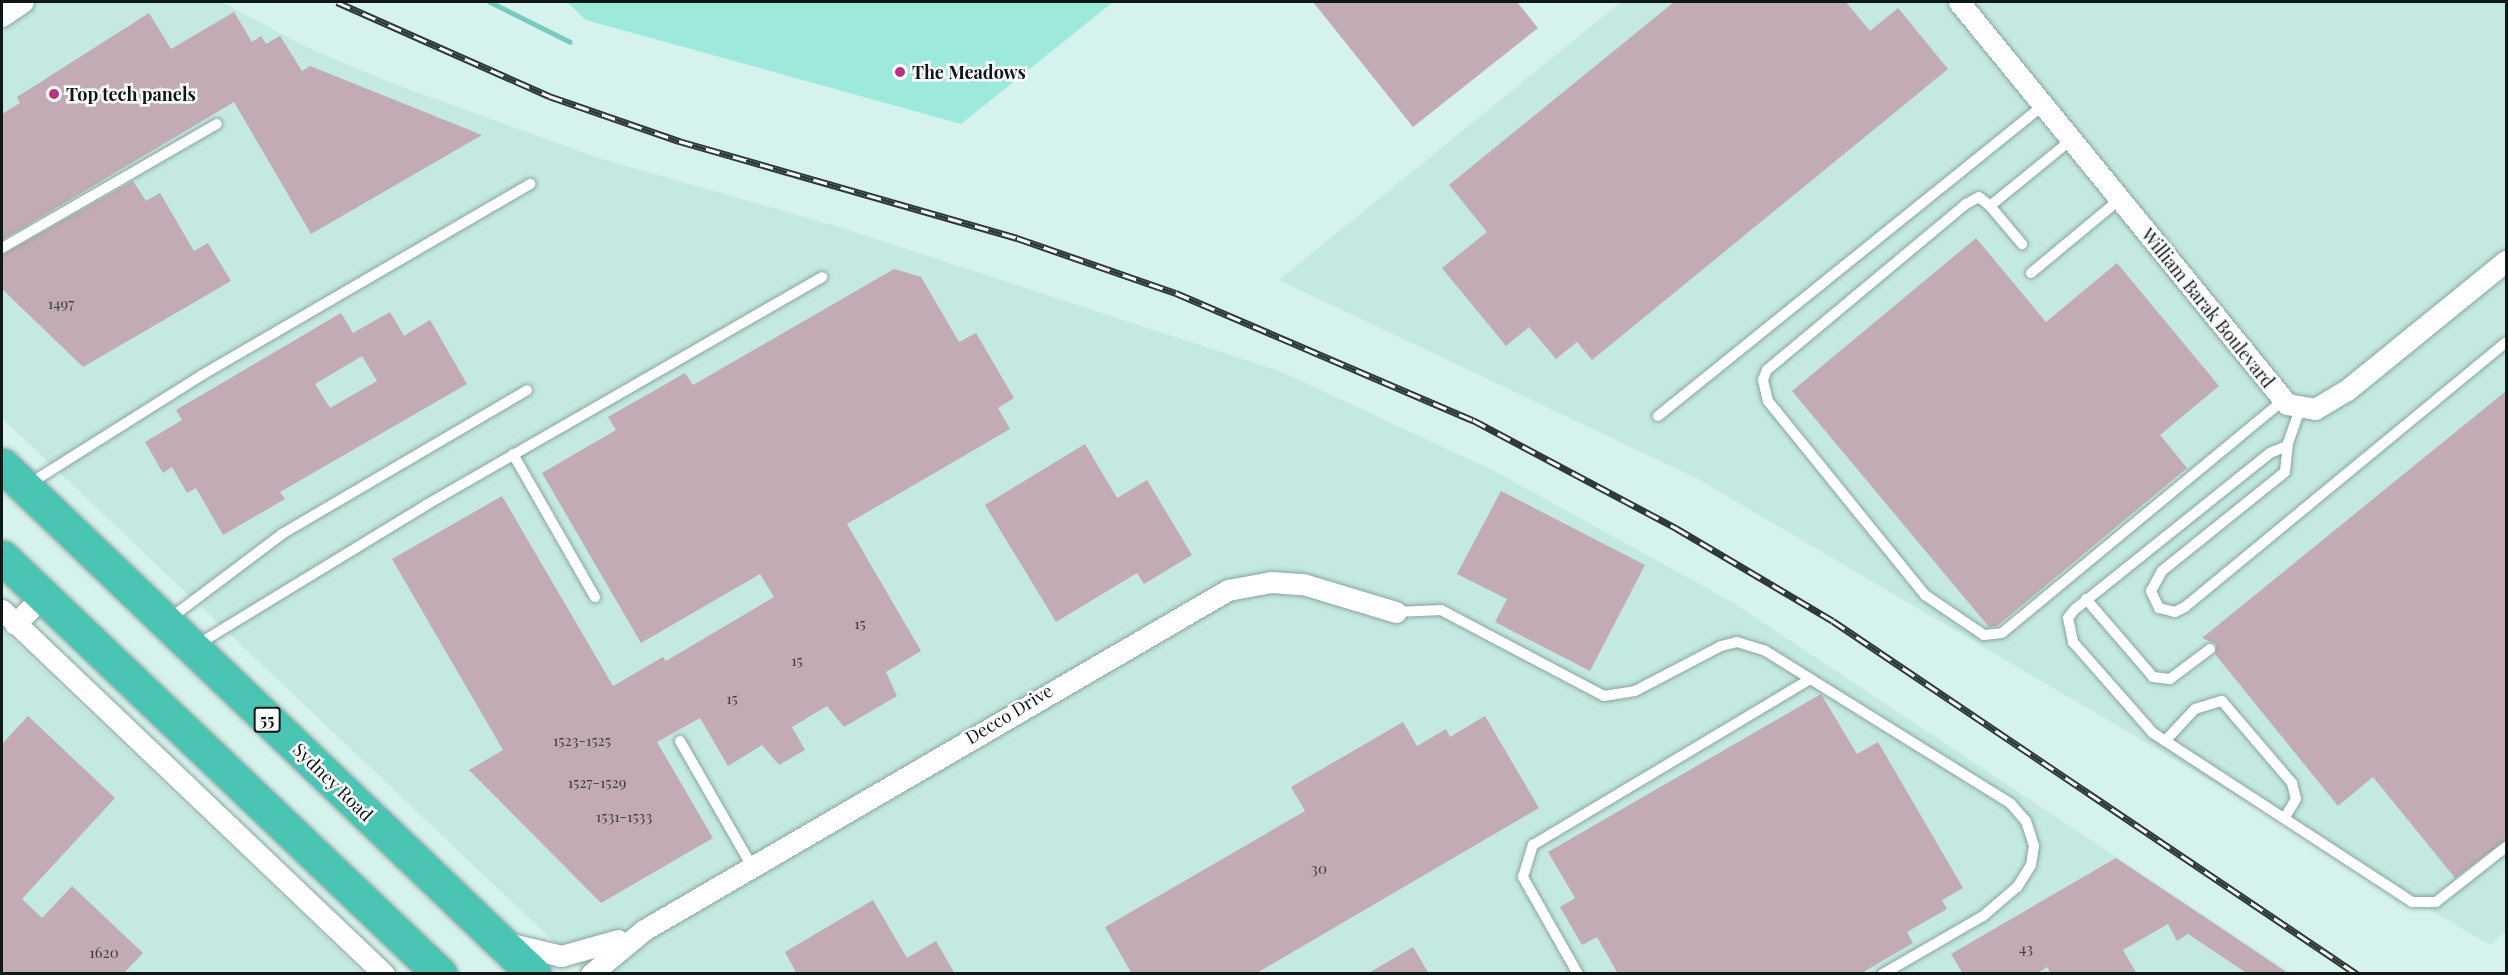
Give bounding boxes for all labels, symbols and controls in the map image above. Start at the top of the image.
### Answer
place label: The Meadows [912,61,1026,83]
marker: The Meadows [893,65,907,79]
place label: Top tech panels [66,83,196,105]
marker: Top tech panels [47,87,61,101]
street label: William Barak Boulevard [2137,224,2279,392]
house number: 1497 [48,295,74,313]
house number: 15 [854,615,866,633]
house number: 15 [791,652,803,670]
street label: Decco Drive [961,680,1057,748]
house number: 15 [726,690,738,708]
road number: 55 [254,707,280,733]
house number: 1523-1525 [553,732,611,750]
street label: Sydney Road [288,738,378,826]
house number: 1527-1529 [568,774,626,792]
house number: 1531-1533 [596,808,652,826]
house number: 30 [1311,860,1327,878]
house number: 43 [2019,940,2033,958]
house number: 1620 [89,944,119,962]

